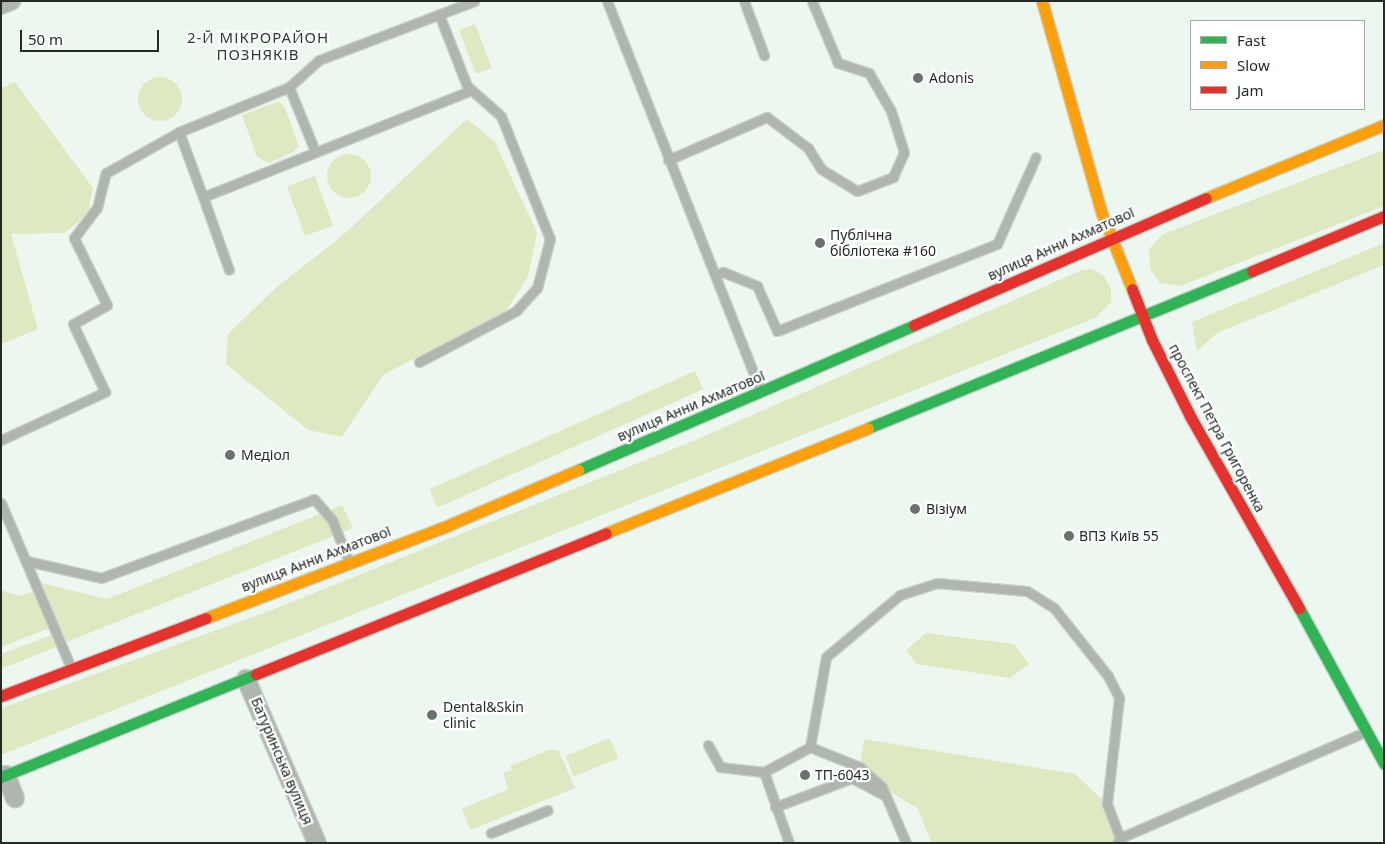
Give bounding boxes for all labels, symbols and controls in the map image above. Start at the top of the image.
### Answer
scale bar [22,20,161,52]
legend [1190,20,1365,110]
district label: 2-Й МІКРОРАЙОН ПОЗНЯКІВ [185,28,331,63]
text: 50 m [28,29,63,49]
text: Fast [1237,30,1266,50]
text: Slow [1237,55,1270,75]
place label: Adonis [929,70,974,86]
marker: Adonis [911,71,925,85]
text: Jam [1237,80,1264,100]
street label: вулиця Анни Ахматової [985,204,1137,284]
place label: Публічна бібліотека #160 [830,227,936,260]
marker: Публічна бібліотека #160 [814,237,826,249]
street label: проспект Петра Григоренка [1165,341,1269,515]
street label: вулиця Анни Ахматової [615,367,767,445]
place label: Медіол [241,447,290,463]
marker: Медіол [223,448,237,462]
place label: Візіум [926,501,967,517]
marker: Візіум [908,502,922,516]
street label: вулиця Анни Ахматової [239,523,393,595]
place label: ВПЗ Київ 55 [1079,528,1159,544]
marker: ВПЗ Київ 55 [1063,530,1075,542]
street label: Батуринська вулиця [248,695,316,827]
place label: Dental&Skin clinic [443,699,524,732]
marker: Dental&Skin clinic [425,708,439,722]
place label: ТП-6043 [815,767,870,783]
marker: ТП-6043 [799,769,811,781]

